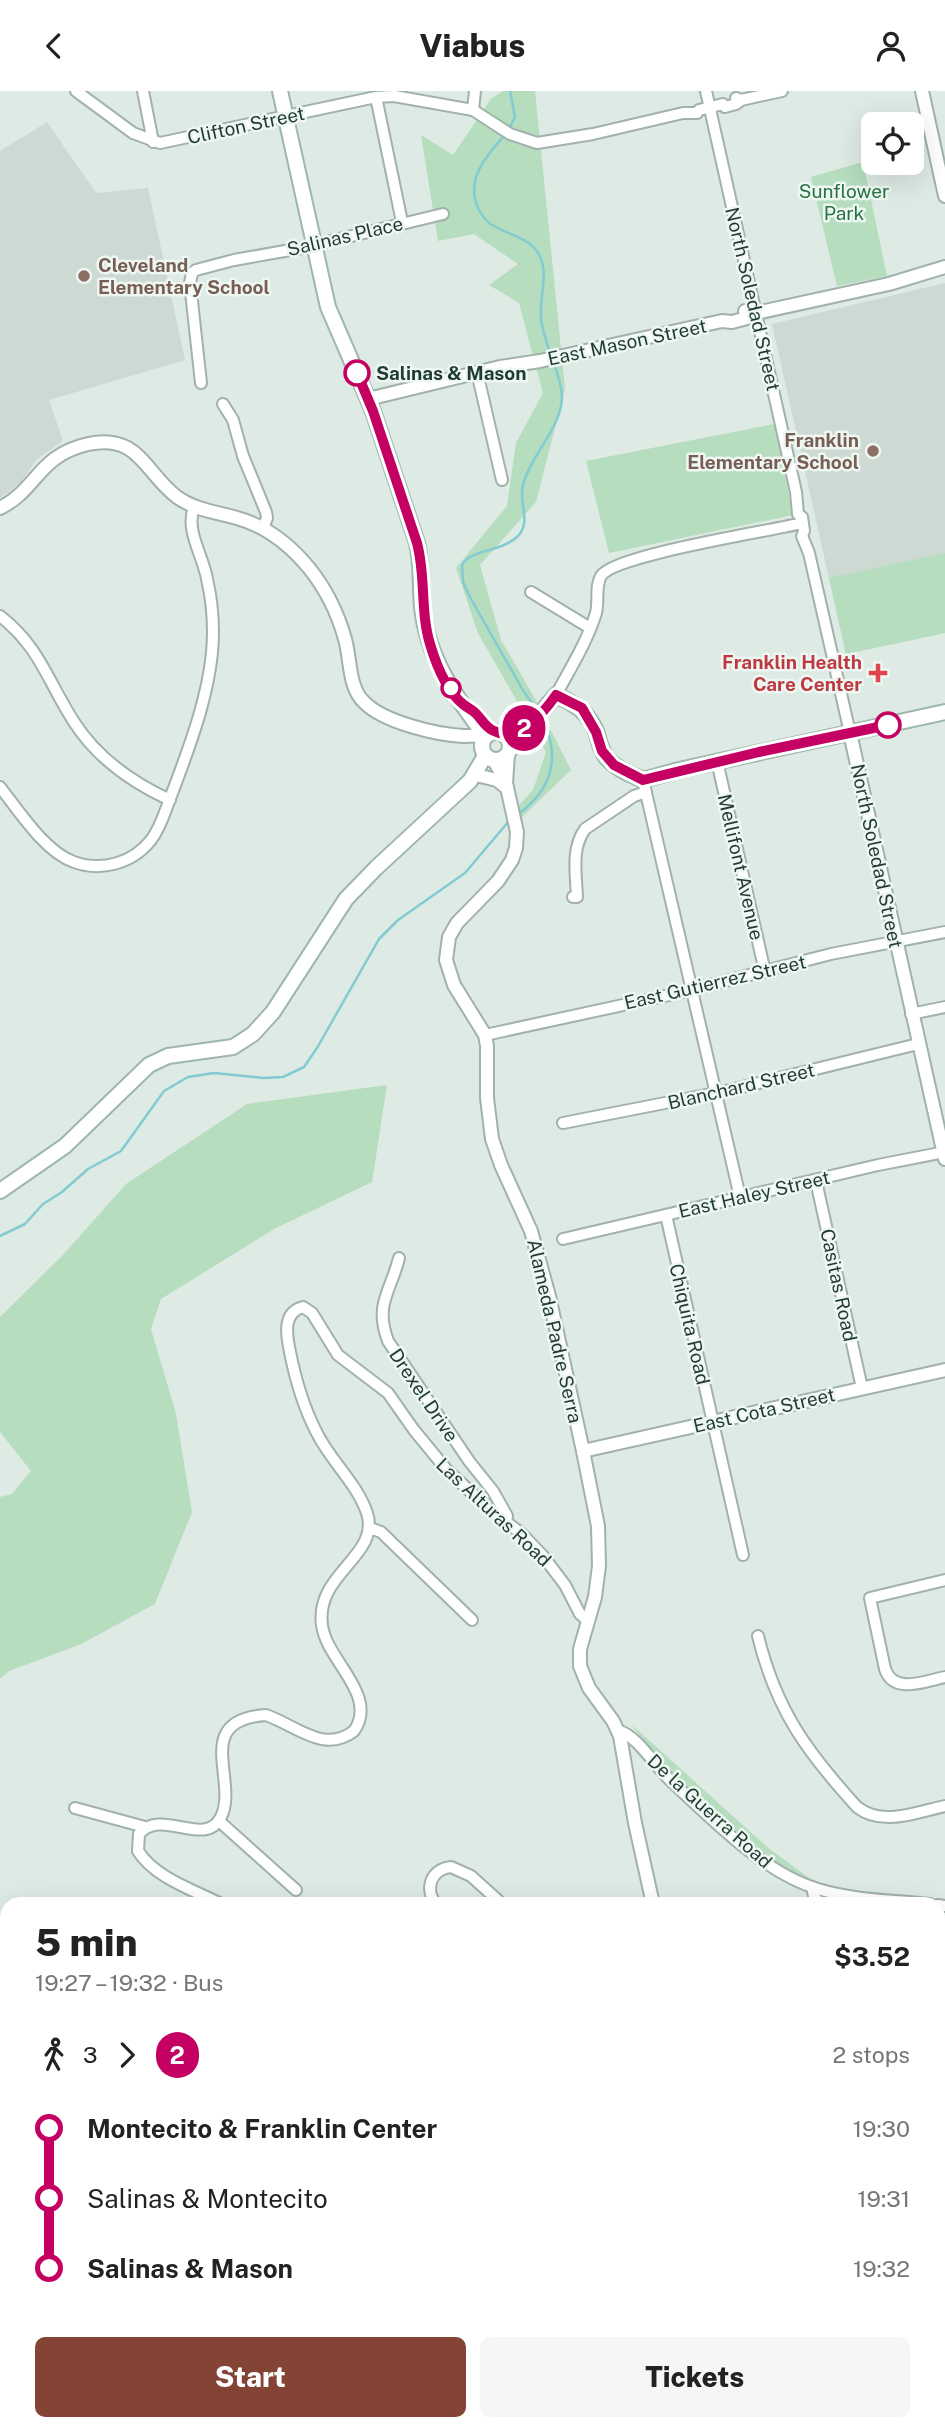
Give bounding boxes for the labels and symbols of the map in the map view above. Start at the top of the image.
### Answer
street label: Clifton Street [185,102,307,148]
park label: Sunflower Park [799,180,889,224]
street label: North Soledad Street [721,205,785,393]
street label: Salinas Place [285,212,405,260]
place label: Cleveland Elementary School [98,254,270,298]
marker: Cleveland Elementary School [76,268,92,284]
street label: East Mason Street [545,314,709,370]
marker: Salinas & Mason [344,360,370,386]
place label: Salinas & Mason [376,362,527,384]
place label: Franklin Elementary School [687,429,859,473]
marker: Franklin Elementary School [865,443,881,459]
place label: Franklin Health Care Center [722,651,862,695]
marker: Franklin Health Care Center [868,663,888,683]
unlabelled marker [441,678,461,698]
line badge: 2 [501,705,547,751]
unlabelled marker [875,712,901,738]
street label: North Soledad Street [847,762,907,950]
street label: Mellifont Avenue [713,792,769,942]
street label: East Gutierrez Street [622,950,808,1014]
street label: Blanchard Street [665,1058,817,1114]
street label: East Haley Street [676,1166,832,1222]
street label: Casitas Road [816,1227,862,1343]
street label: Alameda Padre Serra [523,1237,587,1425]
street label: Chiquita Road [665,1261,715,1387]
street label: Drexel Drive [385,1344,463,1446]
street label: East Cota Street [691,1383,837,1437]
street label: Las Alturas Road [432,1453,556,1571]
street label: De la Guerra Road [643,1749,777,1873]

